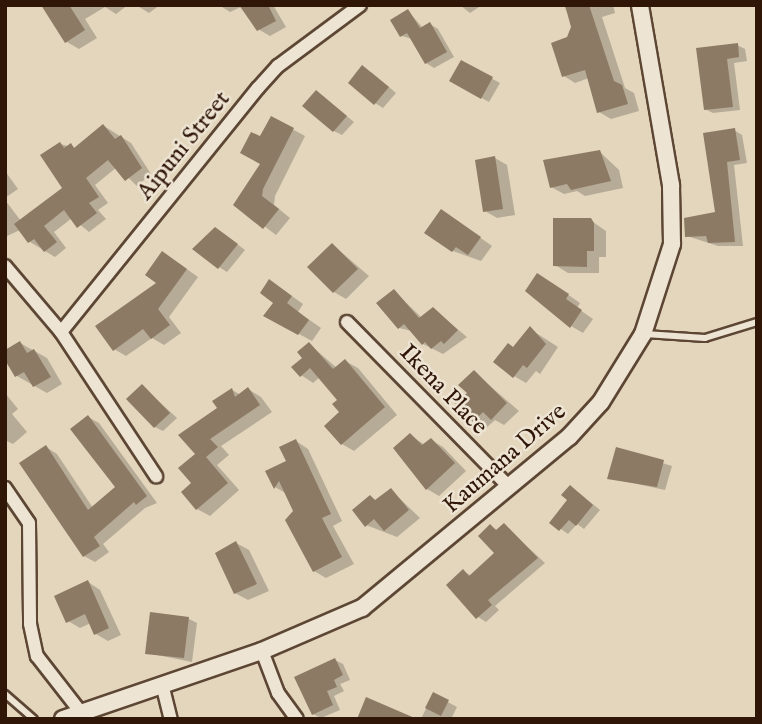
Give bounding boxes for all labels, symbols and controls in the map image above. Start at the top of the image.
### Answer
street label: Aipuni Street [131,86,237,206]
street label: Ikena Place [393,339,493,441]
street label: Kaumana Drive [438,398,572,520]

